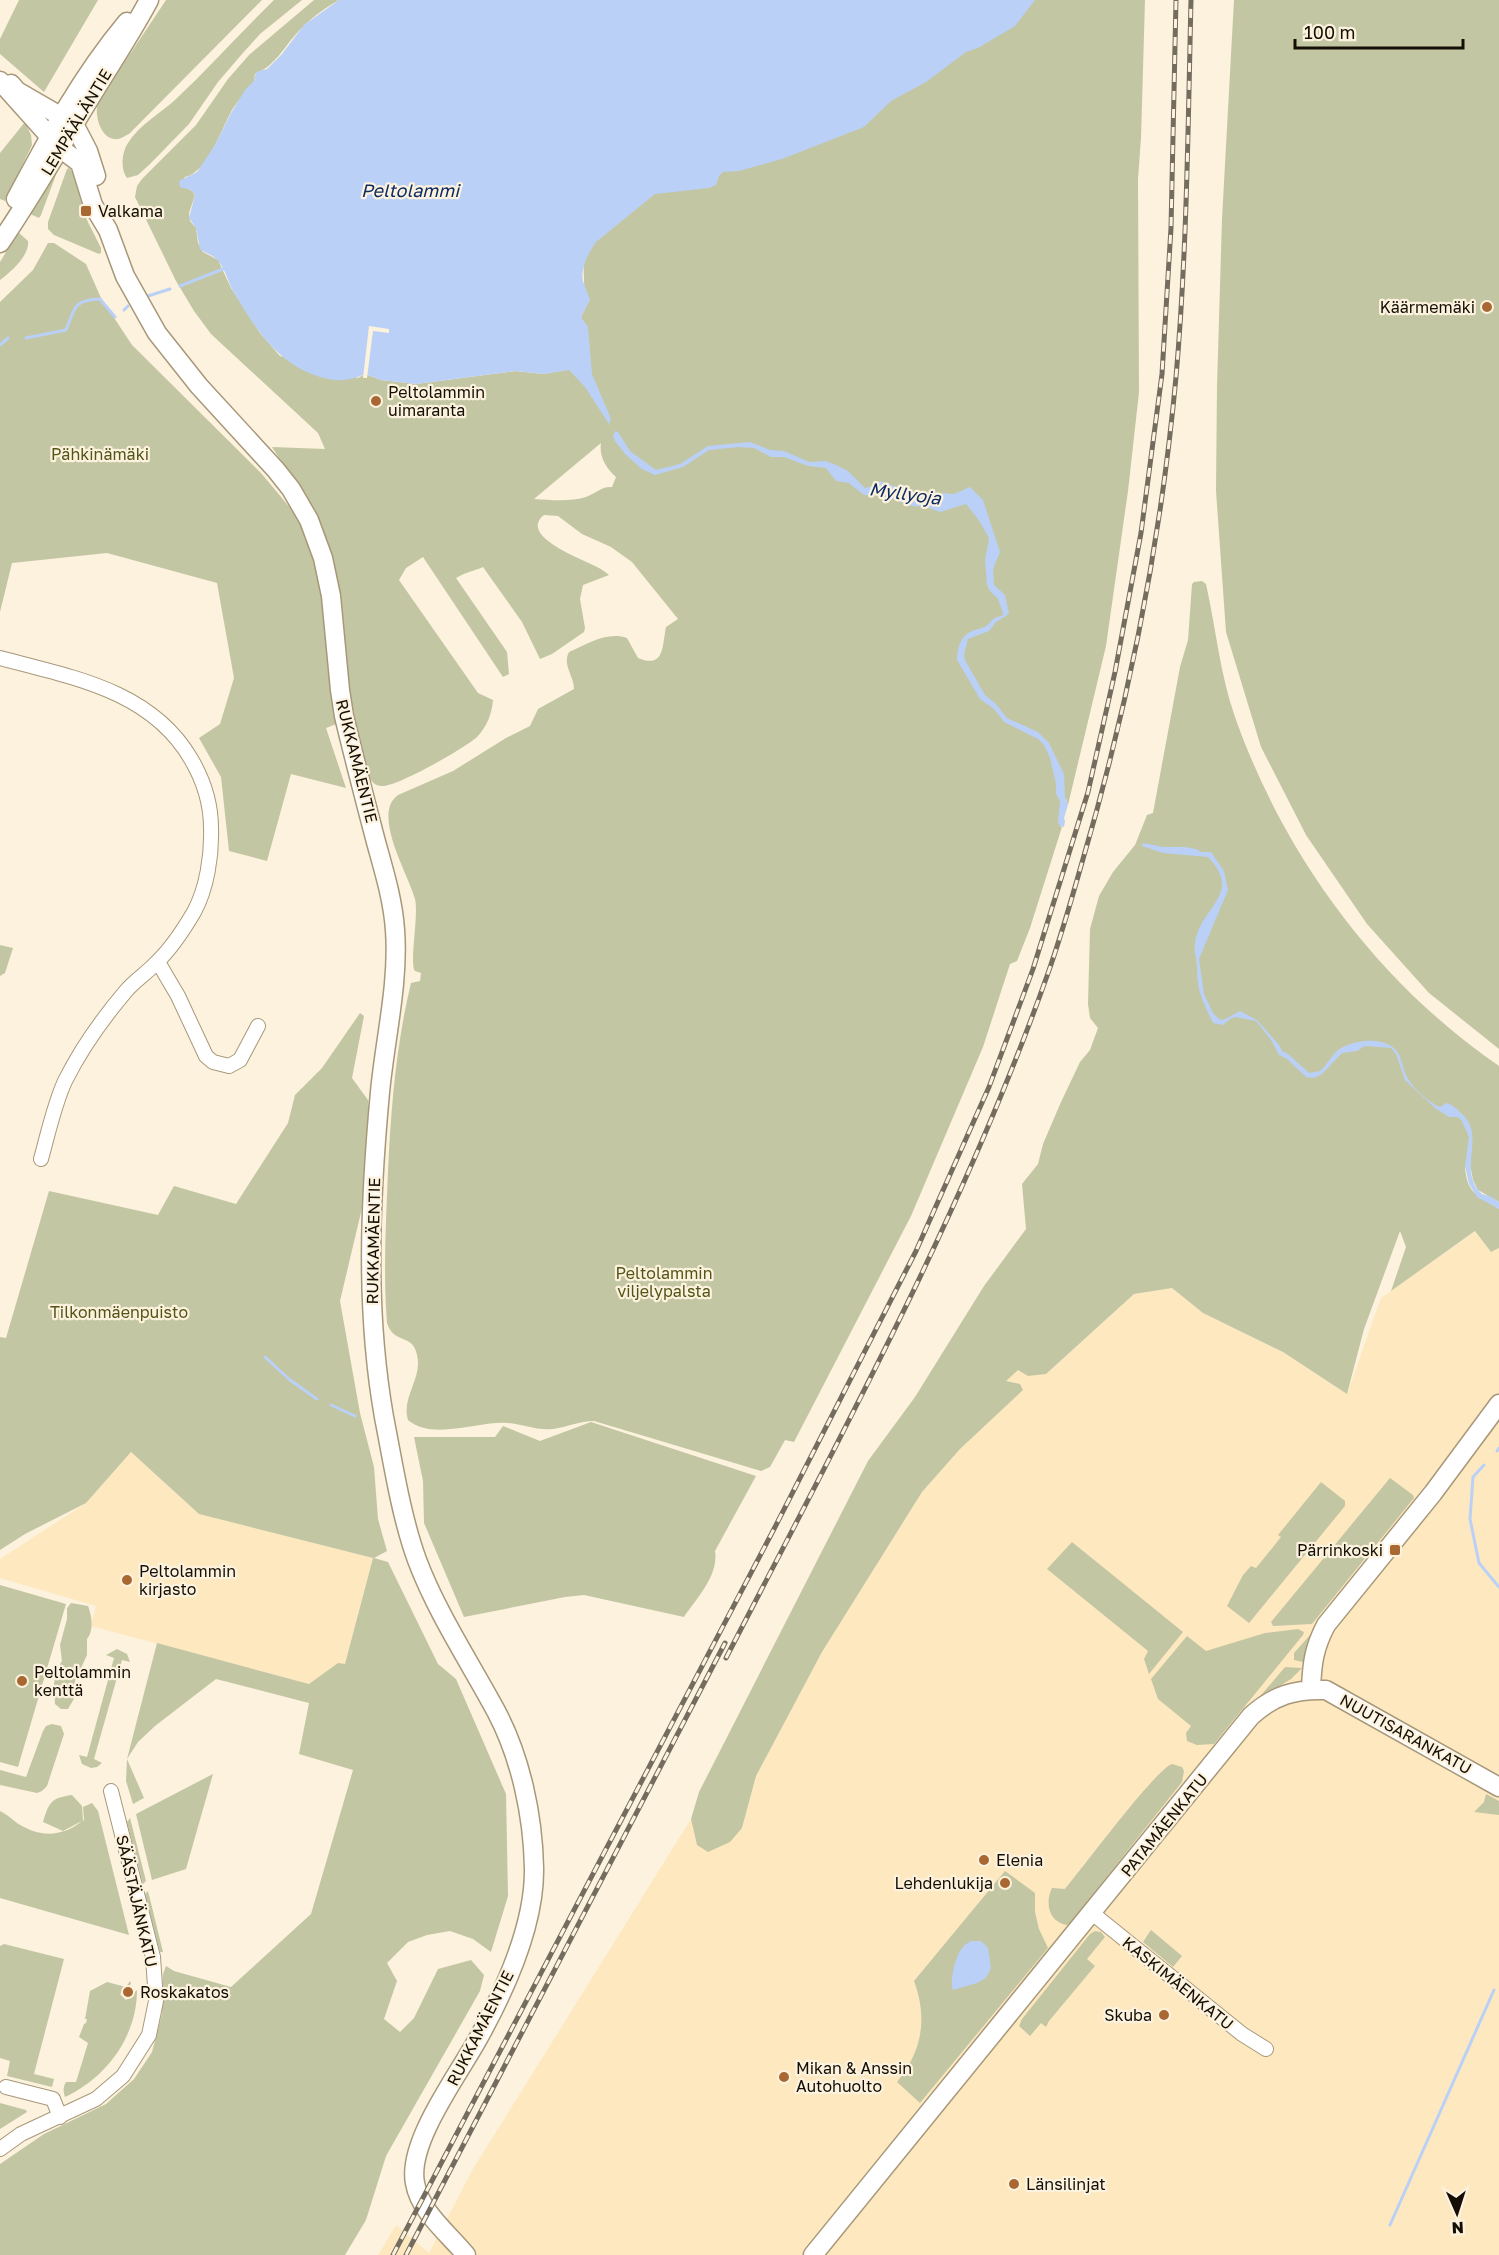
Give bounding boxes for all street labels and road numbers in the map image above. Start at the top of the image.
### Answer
street label: LEMPÄÄLÄNTIE [36,65,116,179]
street label: RUKKAMÄENTIE [332,697,382,825]
street label: RUKKAMÄENTIE [362,1178,384,1304]
street label: NUUTISARANKATU [1337,1690,1475,1778]
street label: PATAMÄENKATU [1116,1769,1212,1881]
street label: SÄÄSTÄJÄNKATU [112,1833,162,1969]
street label: KASKIMÄENKATU [1118,1932,1238,2034]
street label: RUKKAMÄENTIE [442,1967,518,2089]

